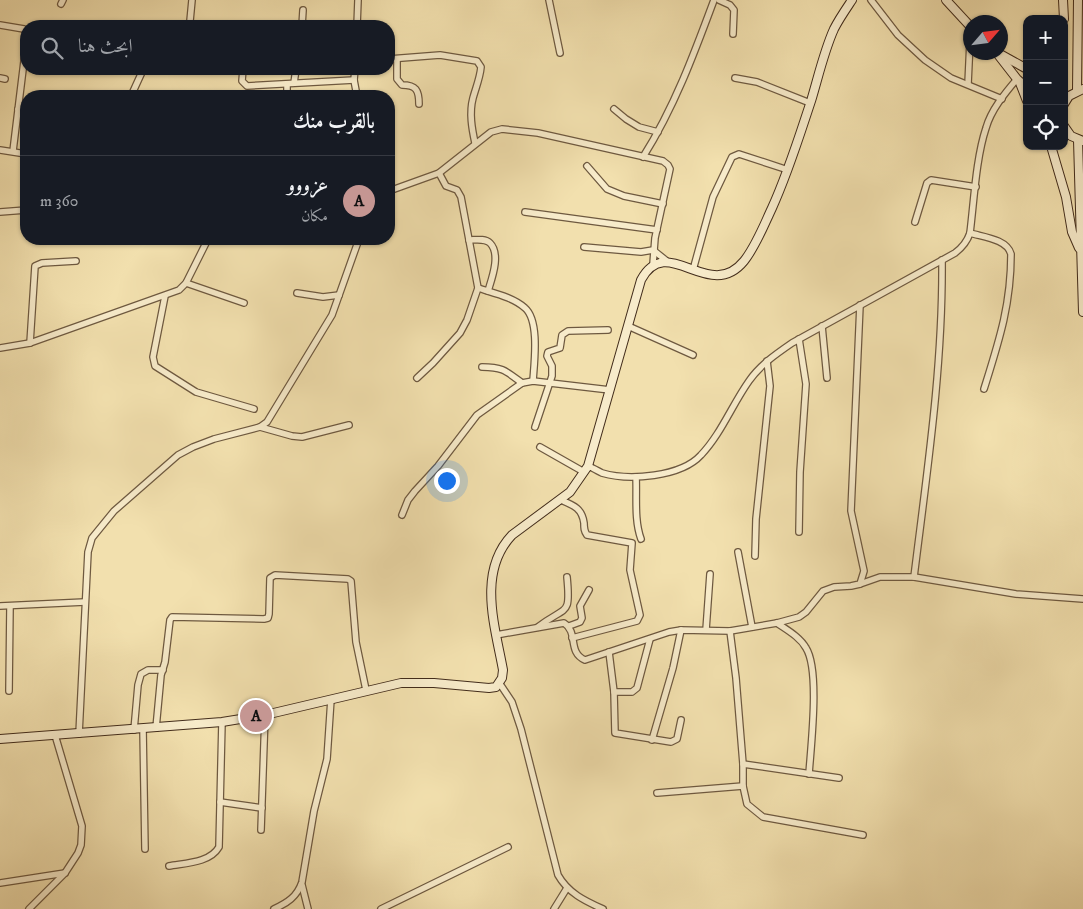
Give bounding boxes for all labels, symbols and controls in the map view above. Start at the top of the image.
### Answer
north arrow [963,15,1008,60]
map controls [1023,15,1068,150]
button: + [1023,15,1068,60]
search box [20,20,395,75]
icon: search [38,34,66,62]
text: ابحث هنا [78,35,133,58]
button: − [1023,60,1068,105]
button: locate [1023,105,1068,150]
text: بالقرب منك [293,109,375,135]
text: عزووو [287,174,328,197]
text: 360 m [40,191,78,211]
text: A [354,191,364,211]
text: مكان [301,206,328,226]
your location [434,468,460,494]
pin: A [240,697,272,735]

